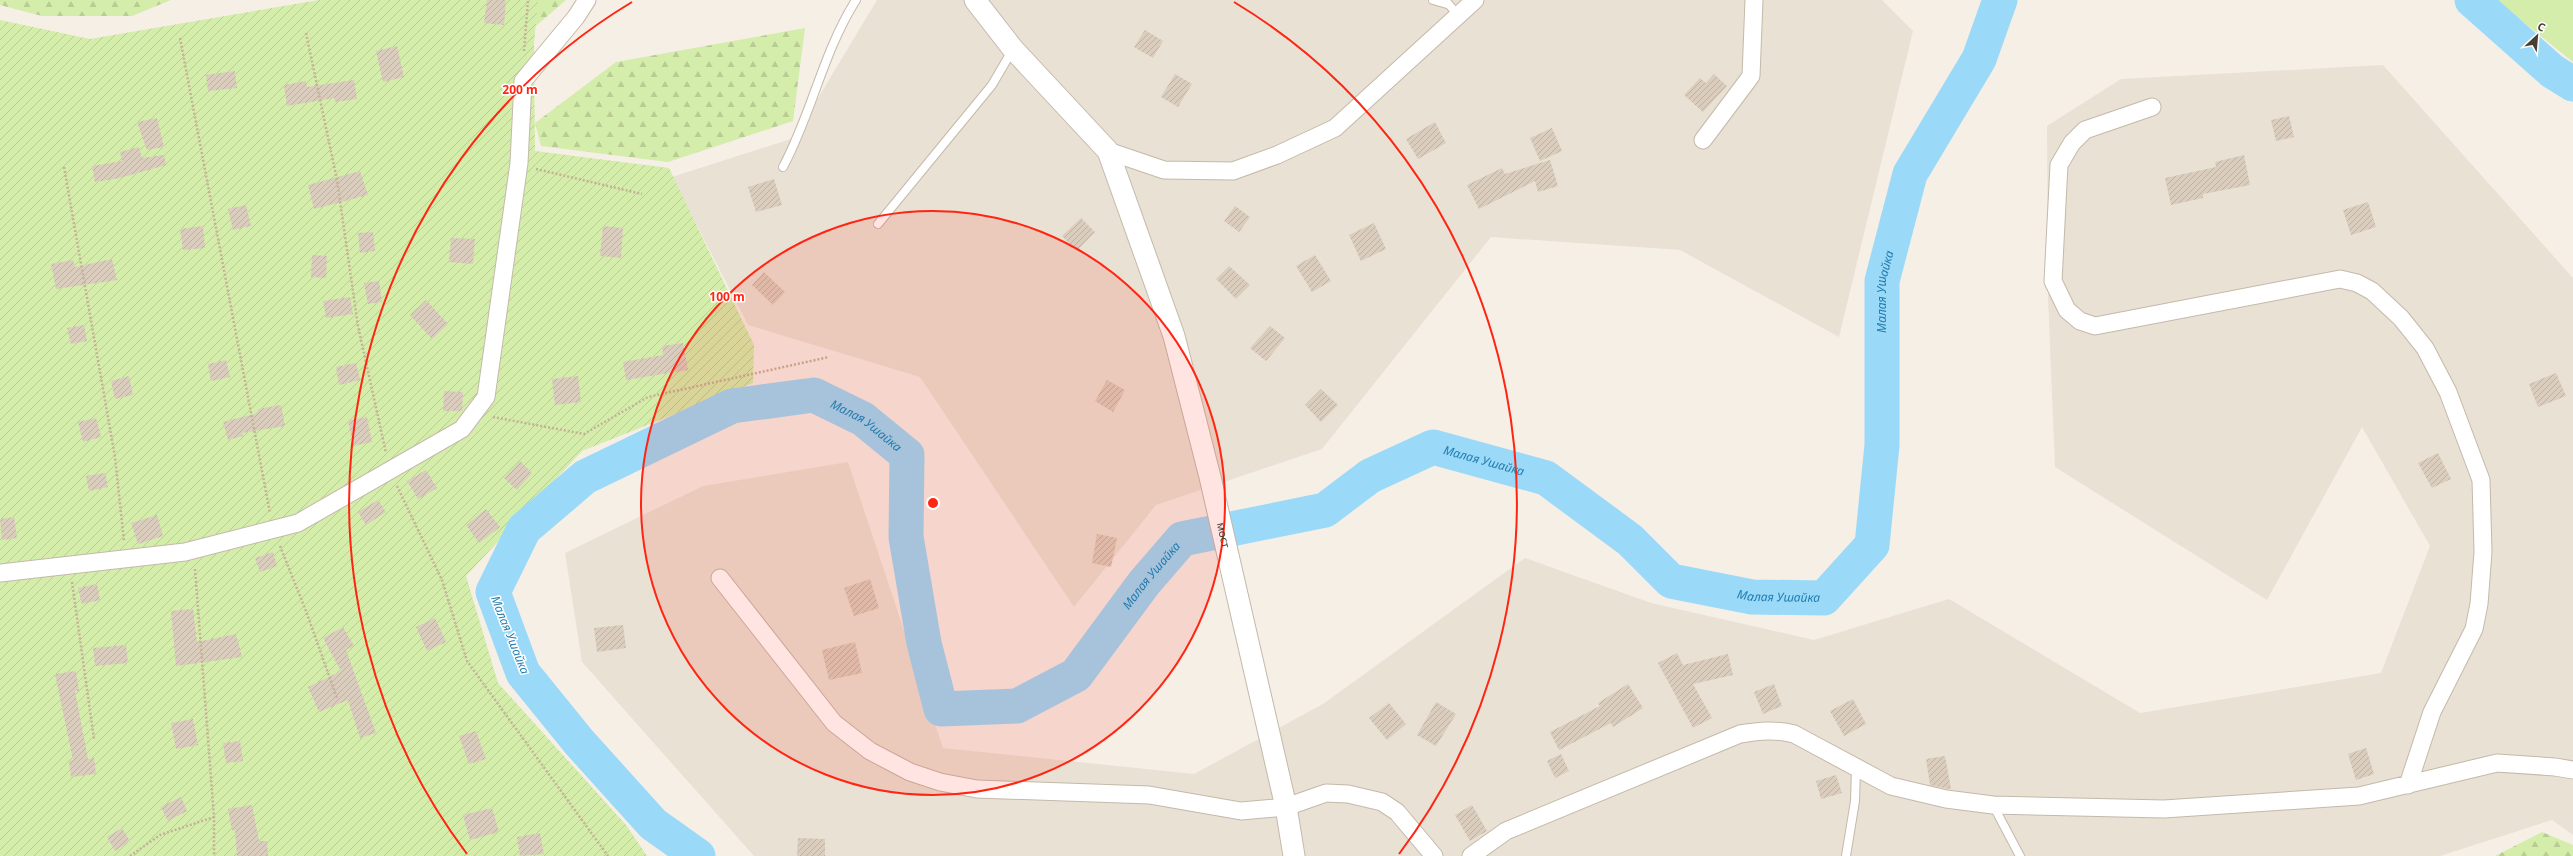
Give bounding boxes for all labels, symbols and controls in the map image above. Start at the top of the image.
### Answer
north arrow [2517,16,2557,56]
text: С [2535,18,2548,35]
text: 200 m [502,81,538,98]
water label: Малая Ушайка [1873,248,1898,333]
text: 100 m [709,288,745,305]
water label: Малая Ушайка [828,395,906,456]
water label: Малая Ушайка [1442,441,1526,480]
centre of rings [926,496,940,510]
street label: мост [1214,521,1234,549]
water label: Малая Ушайка [1118,538,1184,613]
water label: Малая Ушайка [1736,585,1820,606]
water label: Малая Ушайка [487,593,534,677]

